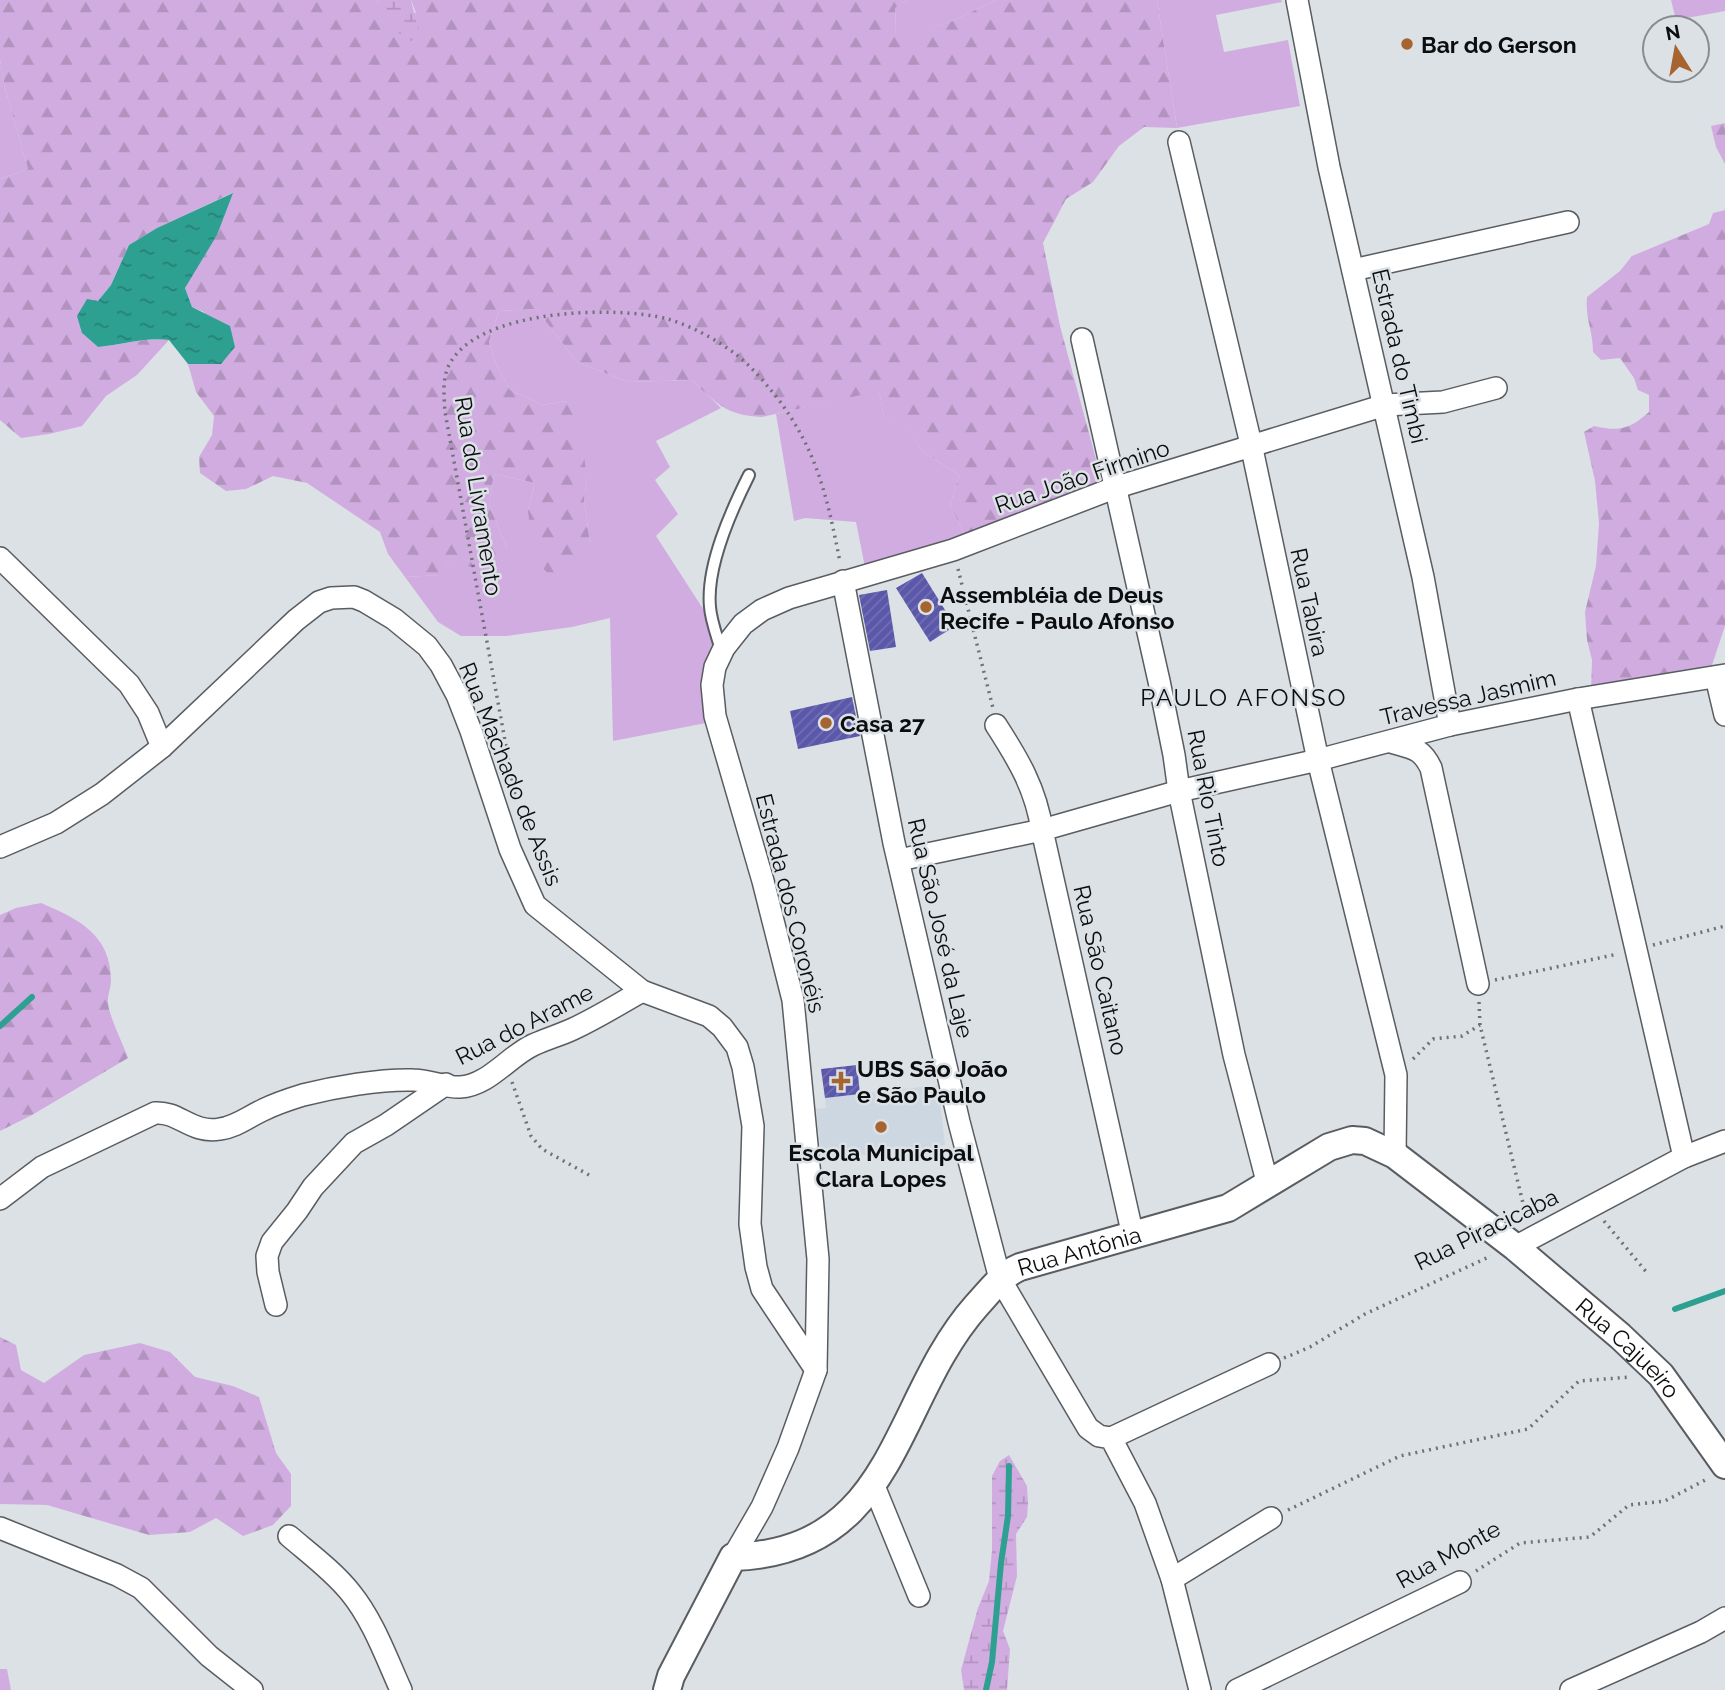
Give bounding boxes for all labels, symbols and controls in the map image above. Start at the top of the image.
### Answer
north arrow [1641,14,1711,84]
text: N [1664,20,1682,44]
place label: Bar do Gerson [1421,31,1577,58]
marker: Bar do Gerson [1399,36,1415,52]
street label: Estrada do Timbi [1367,266,1433,446]
street label: Rua do Livramento [450,395,508,597]
street label: Rua João Firmino [991,433,1173,519]
street label: Rua Tabira [1285,545,1335,659]
place label: Assembléia de Deus Recife - Paulo Afonso [940,581,1175,634]
marker: Assembléia de Deus Recife - Paulo Afonso [918,599,934,615]
street label: Rua Machado de Assis [454,658,568,890]
street label: Travessa Jasmim [1378,664,1558,730]
district label: PAULO AFONSO [1140,683,1348,712]
place label: Casa 27 [840,710,925,737]
marker: Casa 27 [818,715,834,731]
street label: Rua Rio Tinto [1182,727,1236,869]
street label: Estrada dos Coronéis [751,791,831,1015]
street label: Rua São José da Laje [903,815,979,1041]
street label: Rua São Caitano [1068,882,1134,1058]
street label: Rua do Arame [451,978,597,1070]
place label: UBS São João e São Paulo [857,1055,1008,1108]
marker: UBS São João e São Paulo [831,1071,851,1091]
marker: Escola Municipal Clara Lopes [873,1119,889,1135]
place label: Escola Municipal Clara Lopes [788,1139,975,1192]
street label: Rua Piracicaba [1410,1183,1562,1275]
street label: Rua Antônia [1014,1220,1144,1281]
street label: Rua Cajueiro [1571,1292,1686,1403]
street label: Rua Monte [1391,1514,1505,1594]

